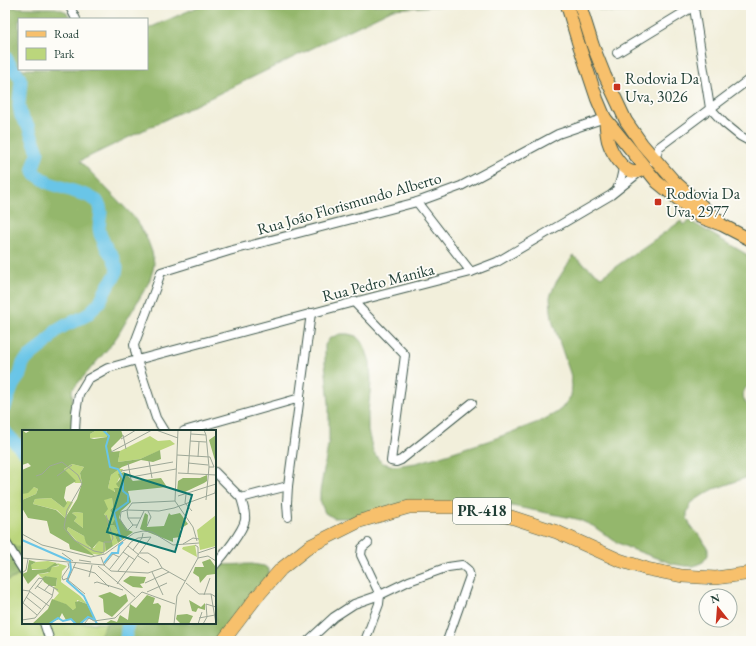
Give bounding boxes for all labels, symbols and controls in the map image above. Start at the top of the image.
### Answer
legend [18,18,148,70]
text: Road [54,26,80,42]
text: Park [54,46,75,62]
place label: Rodovia Da Uva, 3026 [625,68,700,107]
marker: Rodovia Da Uva, 3026 [612,82,622,92]
street label: Rua João Florismundo Alberto [255,167,444,240]
place label: Rodovia Da Uva, 2977 [666,183,741,222]
marker: Rodovia Da Uva, 2977 [653,197,663,207]
street label: Rua Pedro Manika [320,258,437,307]
inset map [22,430,216,624]
road number: PR-418 [453,498,511,524]
north arrow [698,588,738,628]
text: N [709,590,721,606]

